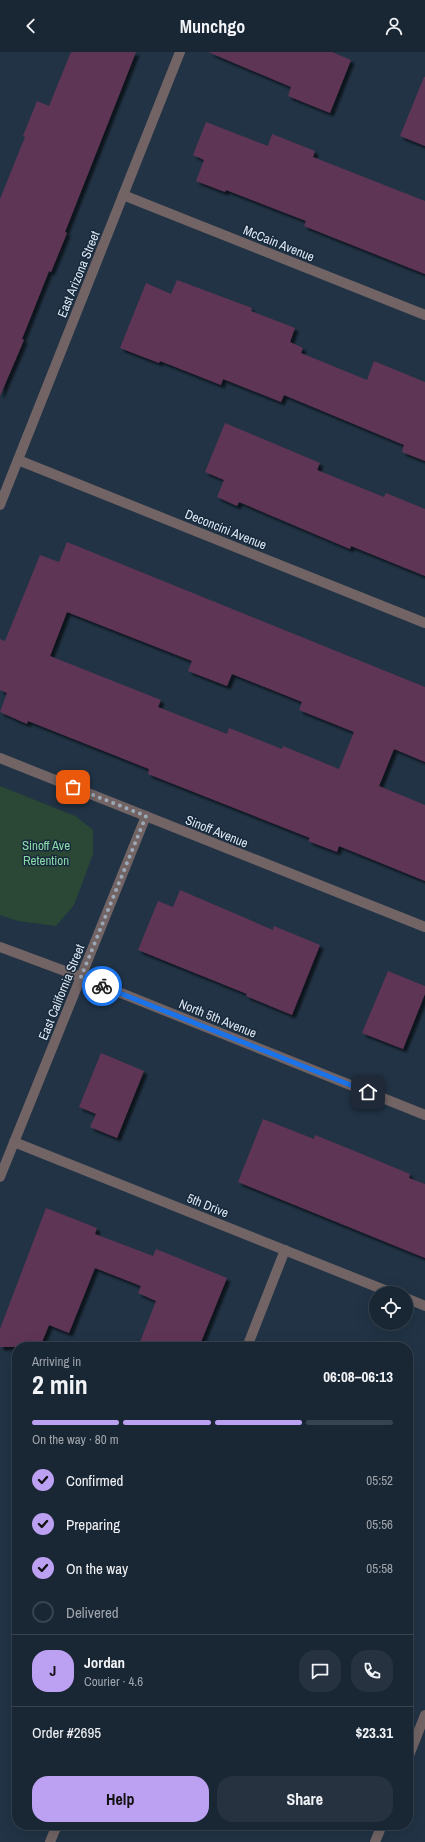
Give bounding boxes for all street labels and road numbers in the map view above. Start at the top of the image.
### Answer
street label: McCain Avenue [241,222,317,265]
street label: East Arizona Street [53,228,104,320]
street label: Deconcini Avenue [183,505,269,554]
street label: Sinoff Avenue [183,811,251,852]
street label: East California Street [34,942,88,1043]
street label: North 5th Avenue [177,995,259,1042]
street label: 5th Drive [185,1189,231,1221]

